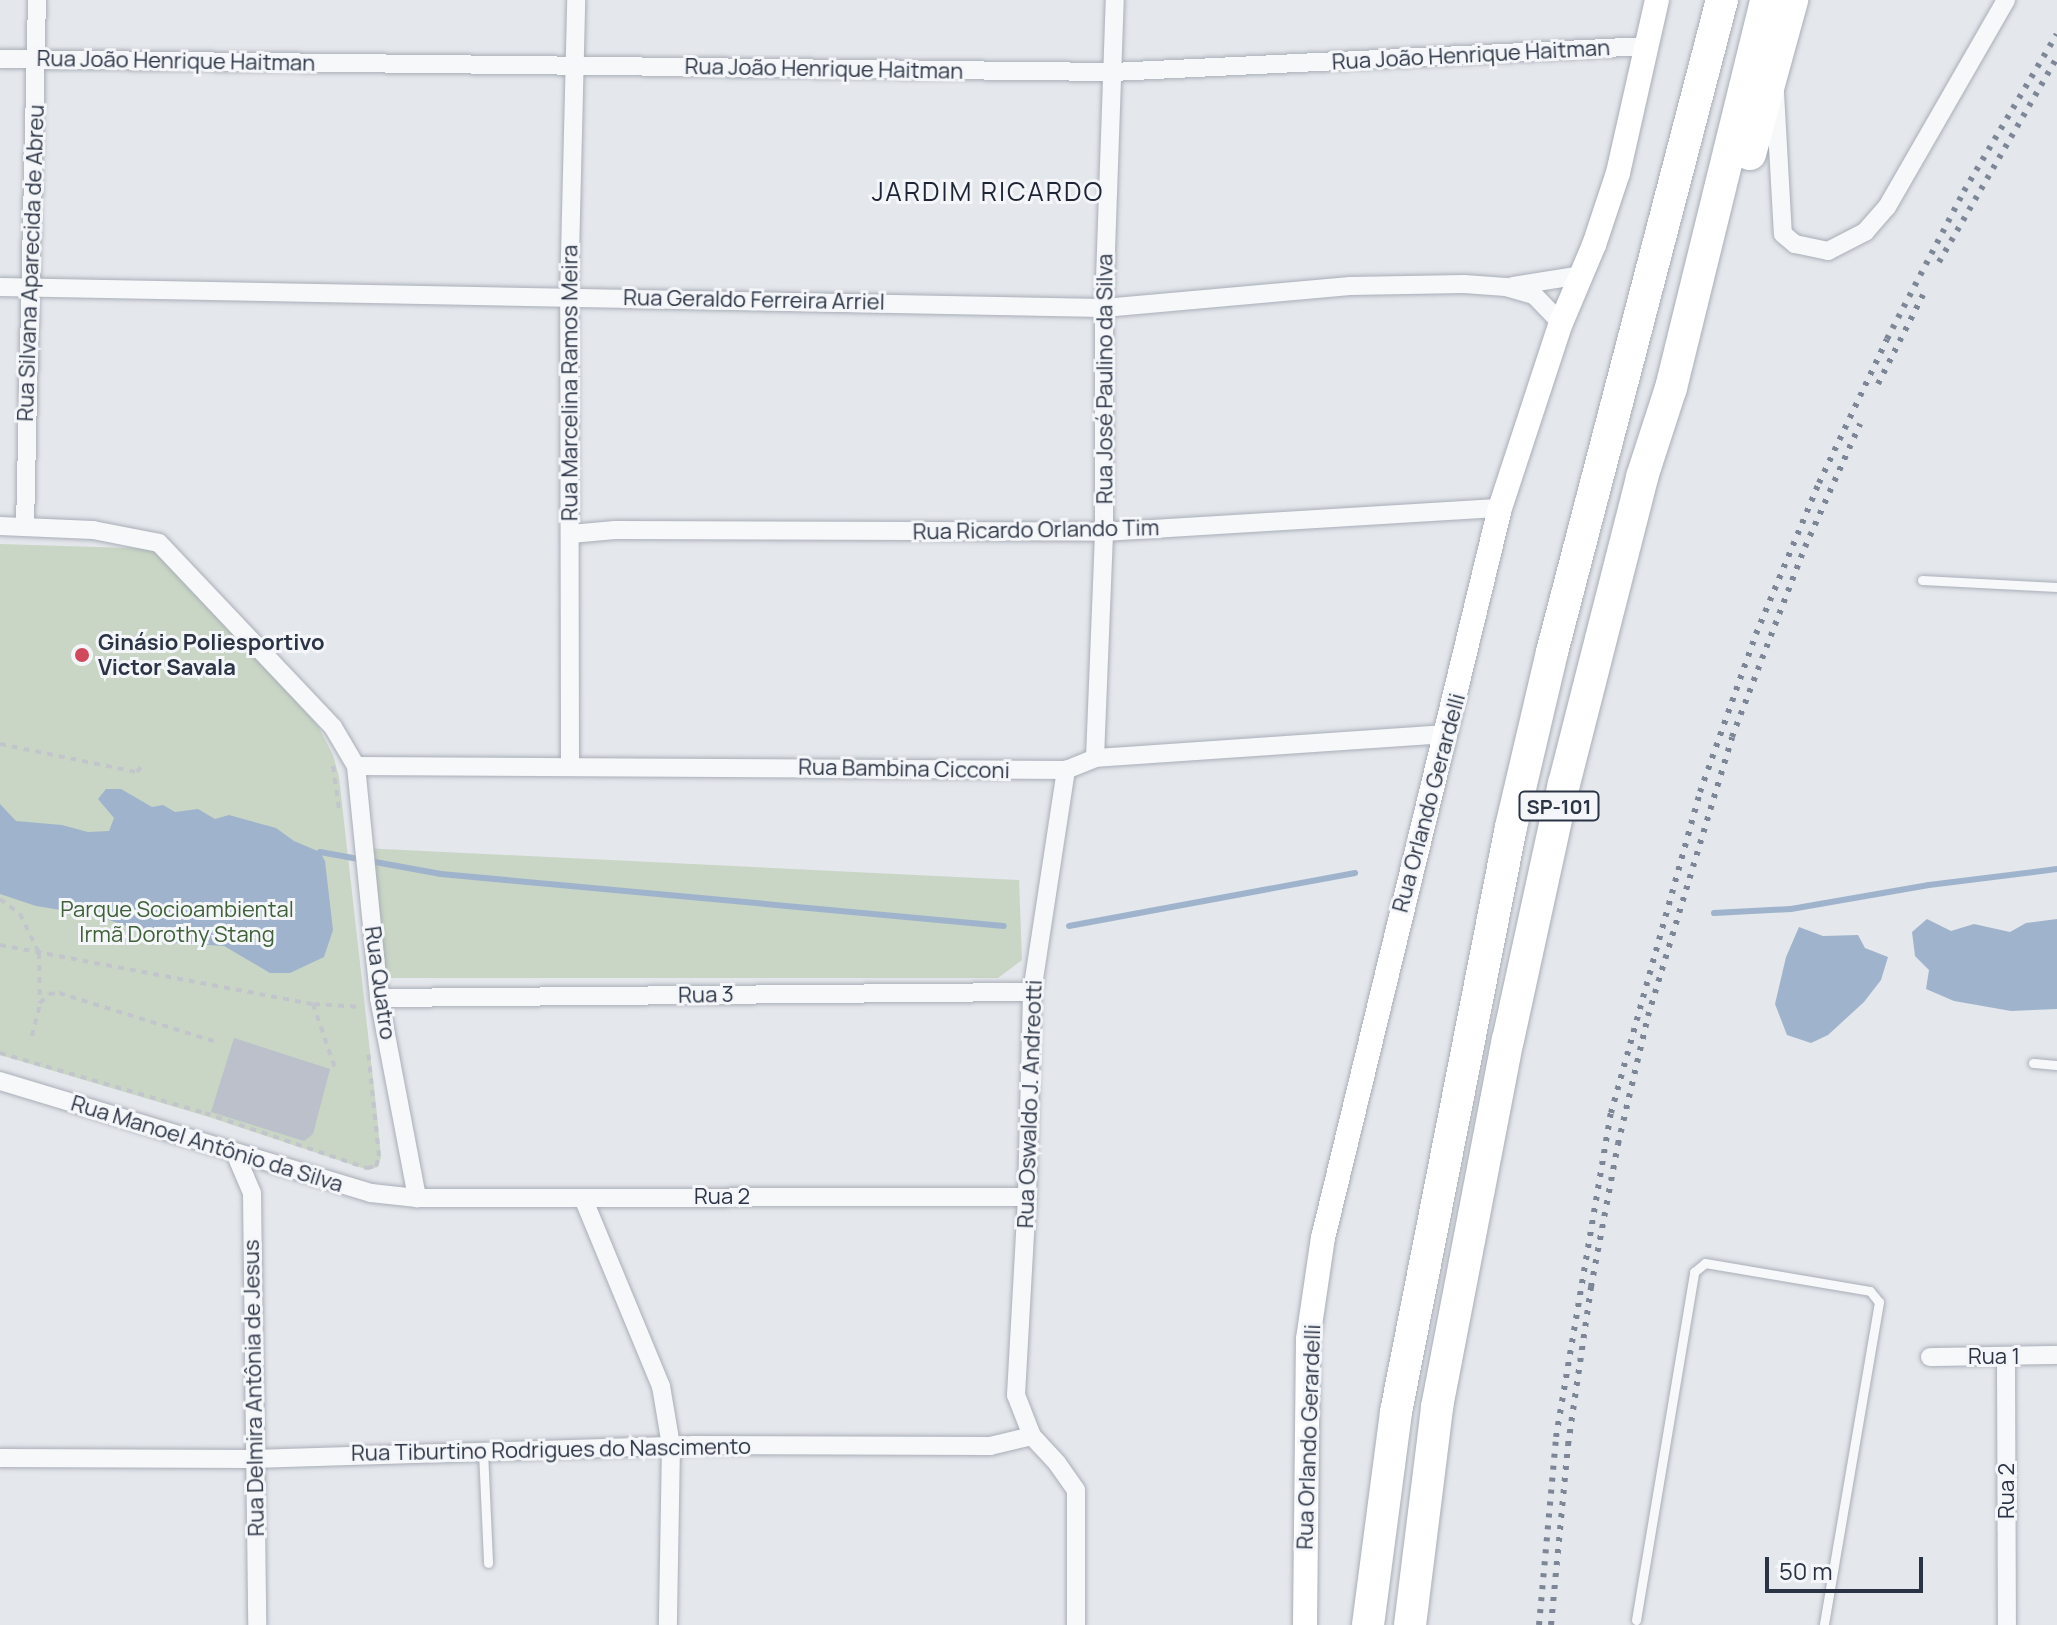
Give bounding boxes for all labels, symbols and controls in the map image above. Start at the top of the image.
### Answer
street label: Rua João Henrique Haitman [1331,35,1611,75]
street label: Rua João Henrique Haitman [36,45,316,77]
street label: Rua João Henrique Haitman [684,53,964,85]
street label: Rua Silvana Aparecida de Abreu [12,104,50,422]
district label: JARDIM RICARDO [872,176,1104,208]
street label: Rua Marcelina Ramos Meira [557,245,583,521]
street label: Rua José Paulino da Silva [1092,254,1118,504]
street label: Rua Geraldo Ferreira Arriel [623,285,885,315]
street label: Rua Ricardo Orlando Tim [912,515,1160,545]
place label: Ginásio Poliesportivo Victor Savala [98,629,325,680]
marker: Ginásio Poliesportivo Victor Savala [73,646,91,664]
street label: Rua Orlando Gerardelli [1387,691,1471,915]
street label: Rua Bambina Cicconi [798,754,1010,784]
road number: SP-101 [1517,790,1601,822]
park label: Parque Socioambiental Irmã Dorothy Stang [60,896,294,948]
street label: Rua Quatro [359,925,401,1041]
street label: Rua Oswaldo J. Andreotti [1012,979,1048,1229]
street label: Rua 3 [678,981,734,1009]
street label: Rua Manoel Antônio da Silva [68,1090,346,1198]
street label: Rua 2 [694,1184,750,1210]
street label: Rua Delmira Antônia de Jesus [238,1239,270,1537]
street label: Rua Orlando Gerardelli [1292,1324,1326,1550]
street label: Rua 1 [1968,1344,2020,1370]
street label: Rua Tiburtino Rodrigues do Nascimento [351,1433,751,1467]
street label: Rua 2 [1994,1463,2020,1519]
scale bar [1769,1541,1927,1591]
text: 50 m [1779,1554,1833,1587]

